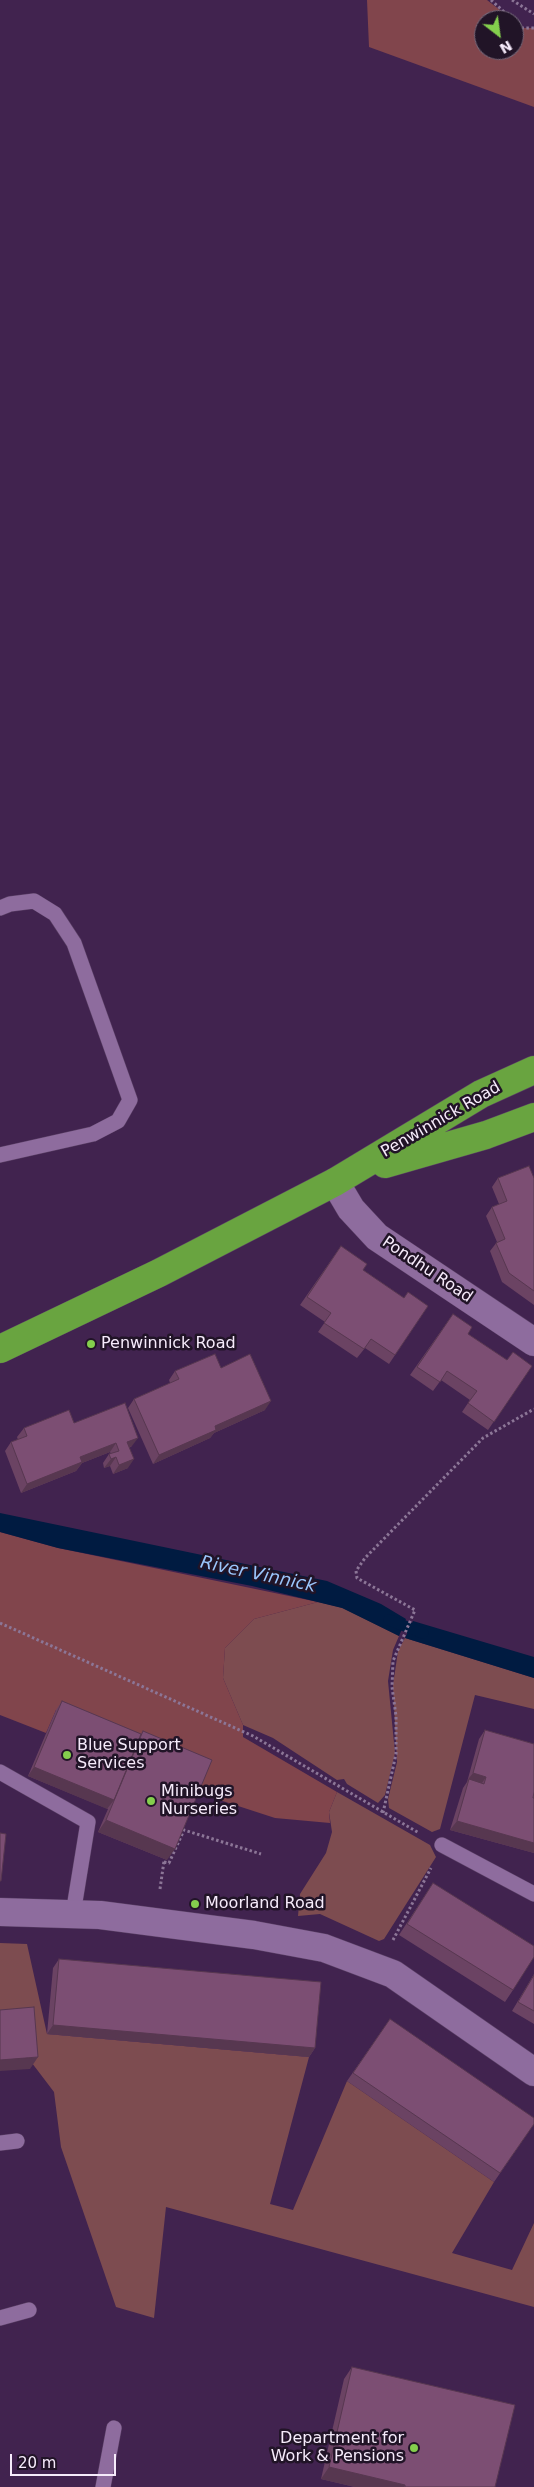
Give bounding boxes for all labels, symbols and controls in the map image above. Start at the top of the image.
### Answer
north arrow [474,10,524,60]
text: N [497,37,515,57]
street label: Penwinnick Road [378,1078,504,1162]
street label: Pondhu Road [378,1233,476,1307]
place label: Penwinnick Road [101,1334,236,1354]
marker: Penwinnick Road [85,1338,97,1350]
water label: River Vinnick [198,1552,318,1598]
place label: Blue Support Services [77,1736,181,1774]
marker: Blue Support Services [61,1749,73,1761]
place label: Minibugs Nurseries [161,1782,237,1820]
marker: Minibugs Nurseries [145,1795,157,1807]
place label: Moorland Road [205,1894,325,1914]
marker: Moorland Road [189,1898,201,1910]
place label: Department for Work & Pensions [271,2429,404,2467]
marker: Department for Work & Pensions [408,2442,420,2454]
scale bar [12,2444,119,2476]
text: 20 m [18,2454,56,2472]

